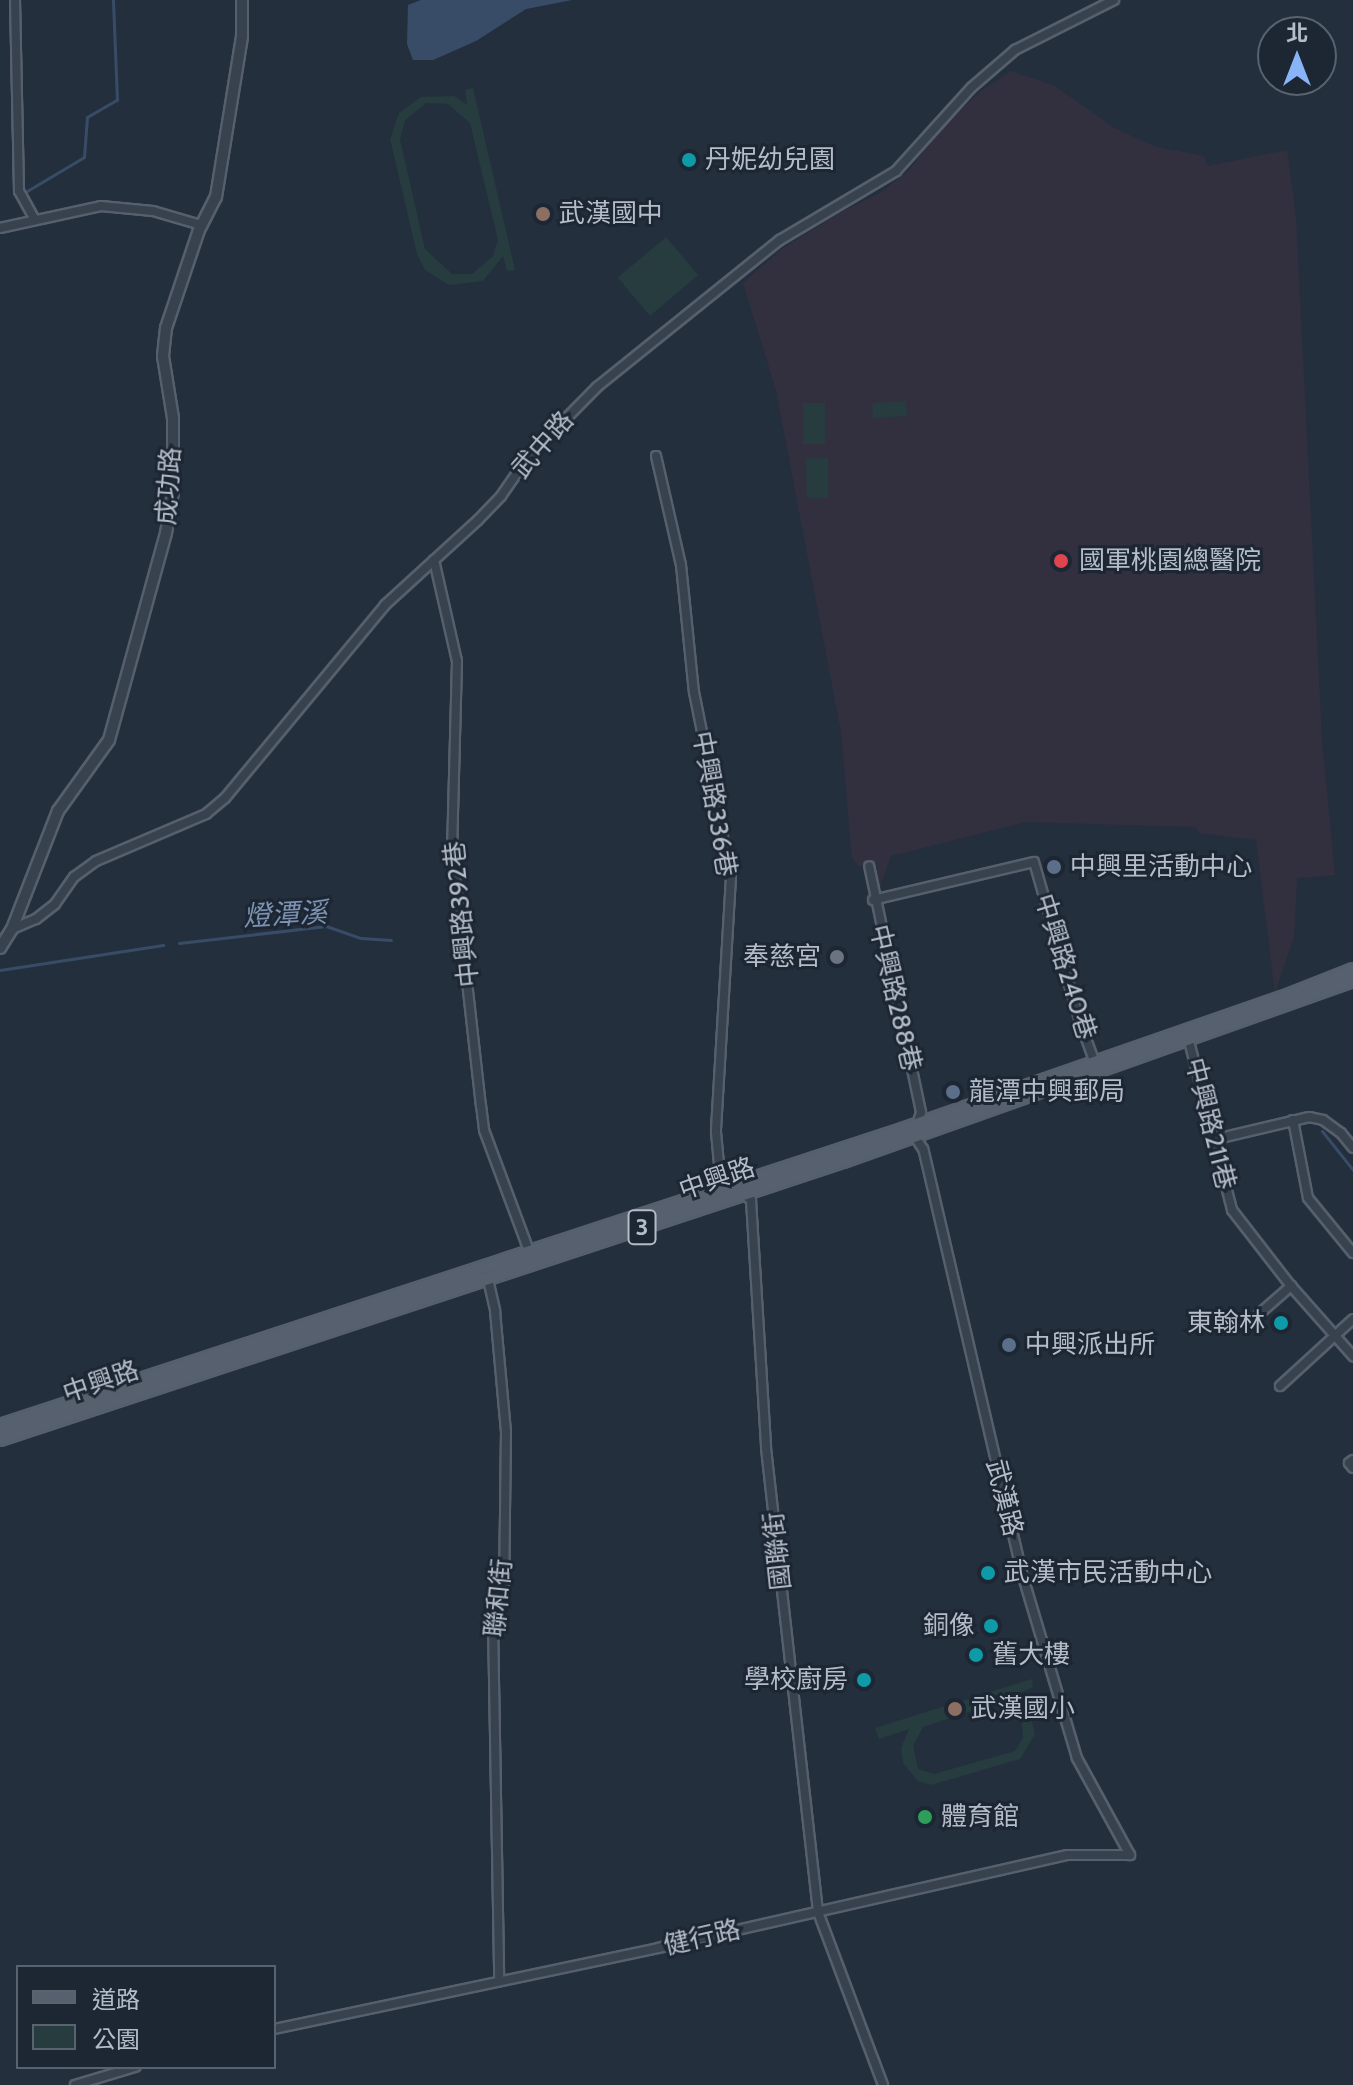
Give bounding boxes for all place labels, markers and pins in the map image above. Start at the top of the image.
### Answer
place label: 丹妮幼兒園 [705,144,835,176]
marker: 丹妮幼兒園 [680,151,698,169]
place label: 武漢國中 [559,198,663,230]
marker: 武漢國中 [534,205,552,223]
place label: 國軍桃園總醫院 [1079,545,1261,577]
marker: 國軍桃園總醫院 [1050,550,1072,572]
place label: 中興里活動中心 [1070,851,1252,883]
marker: 中興里活動中心 [1045,858,1063,876]
place label: 奉慈宮 [743,941,821,973]
marker: 奉慈宮 [828,948,846,966]
place label: 龍潭中興郵局 [969,1076,1125,1108]
marker: 龍潭中興郵局 [944,1083,962,1101]
place label: 東翰林 [1187,1307,1265,1339]
marker: 東翰林 [1272,1314,1290,1332]
place label: 中興派出所 [1025,1329,1155,1361]
marker: 中興派出所 [1000,1336,1018,1354]
place label: 武漢市民活動中心 [1004,1557,1212,1589]
marker: 武漢市民活動中心 [979,1564,997,1582]
place label: 銅像 [923,1610,975,1642]
marker: 銅像 [982,1617,1000,1635]
place label: 舊大樓 [992,1639,1070,1671]
marker: 舊大樓 [967,1646,985,1664]
place label: 學校廚房 [744,1664,848,1696]
marker: 學校廚房 [855,1671,873,1689]
place label: 武漢國小 [971,1693,1075,1725]
marker: 武漢國小 [946,1700,964,1718]
place label: 體育館 [941,1801,1019,1833]
marker: 體育館 [916,1808,934,1826]

